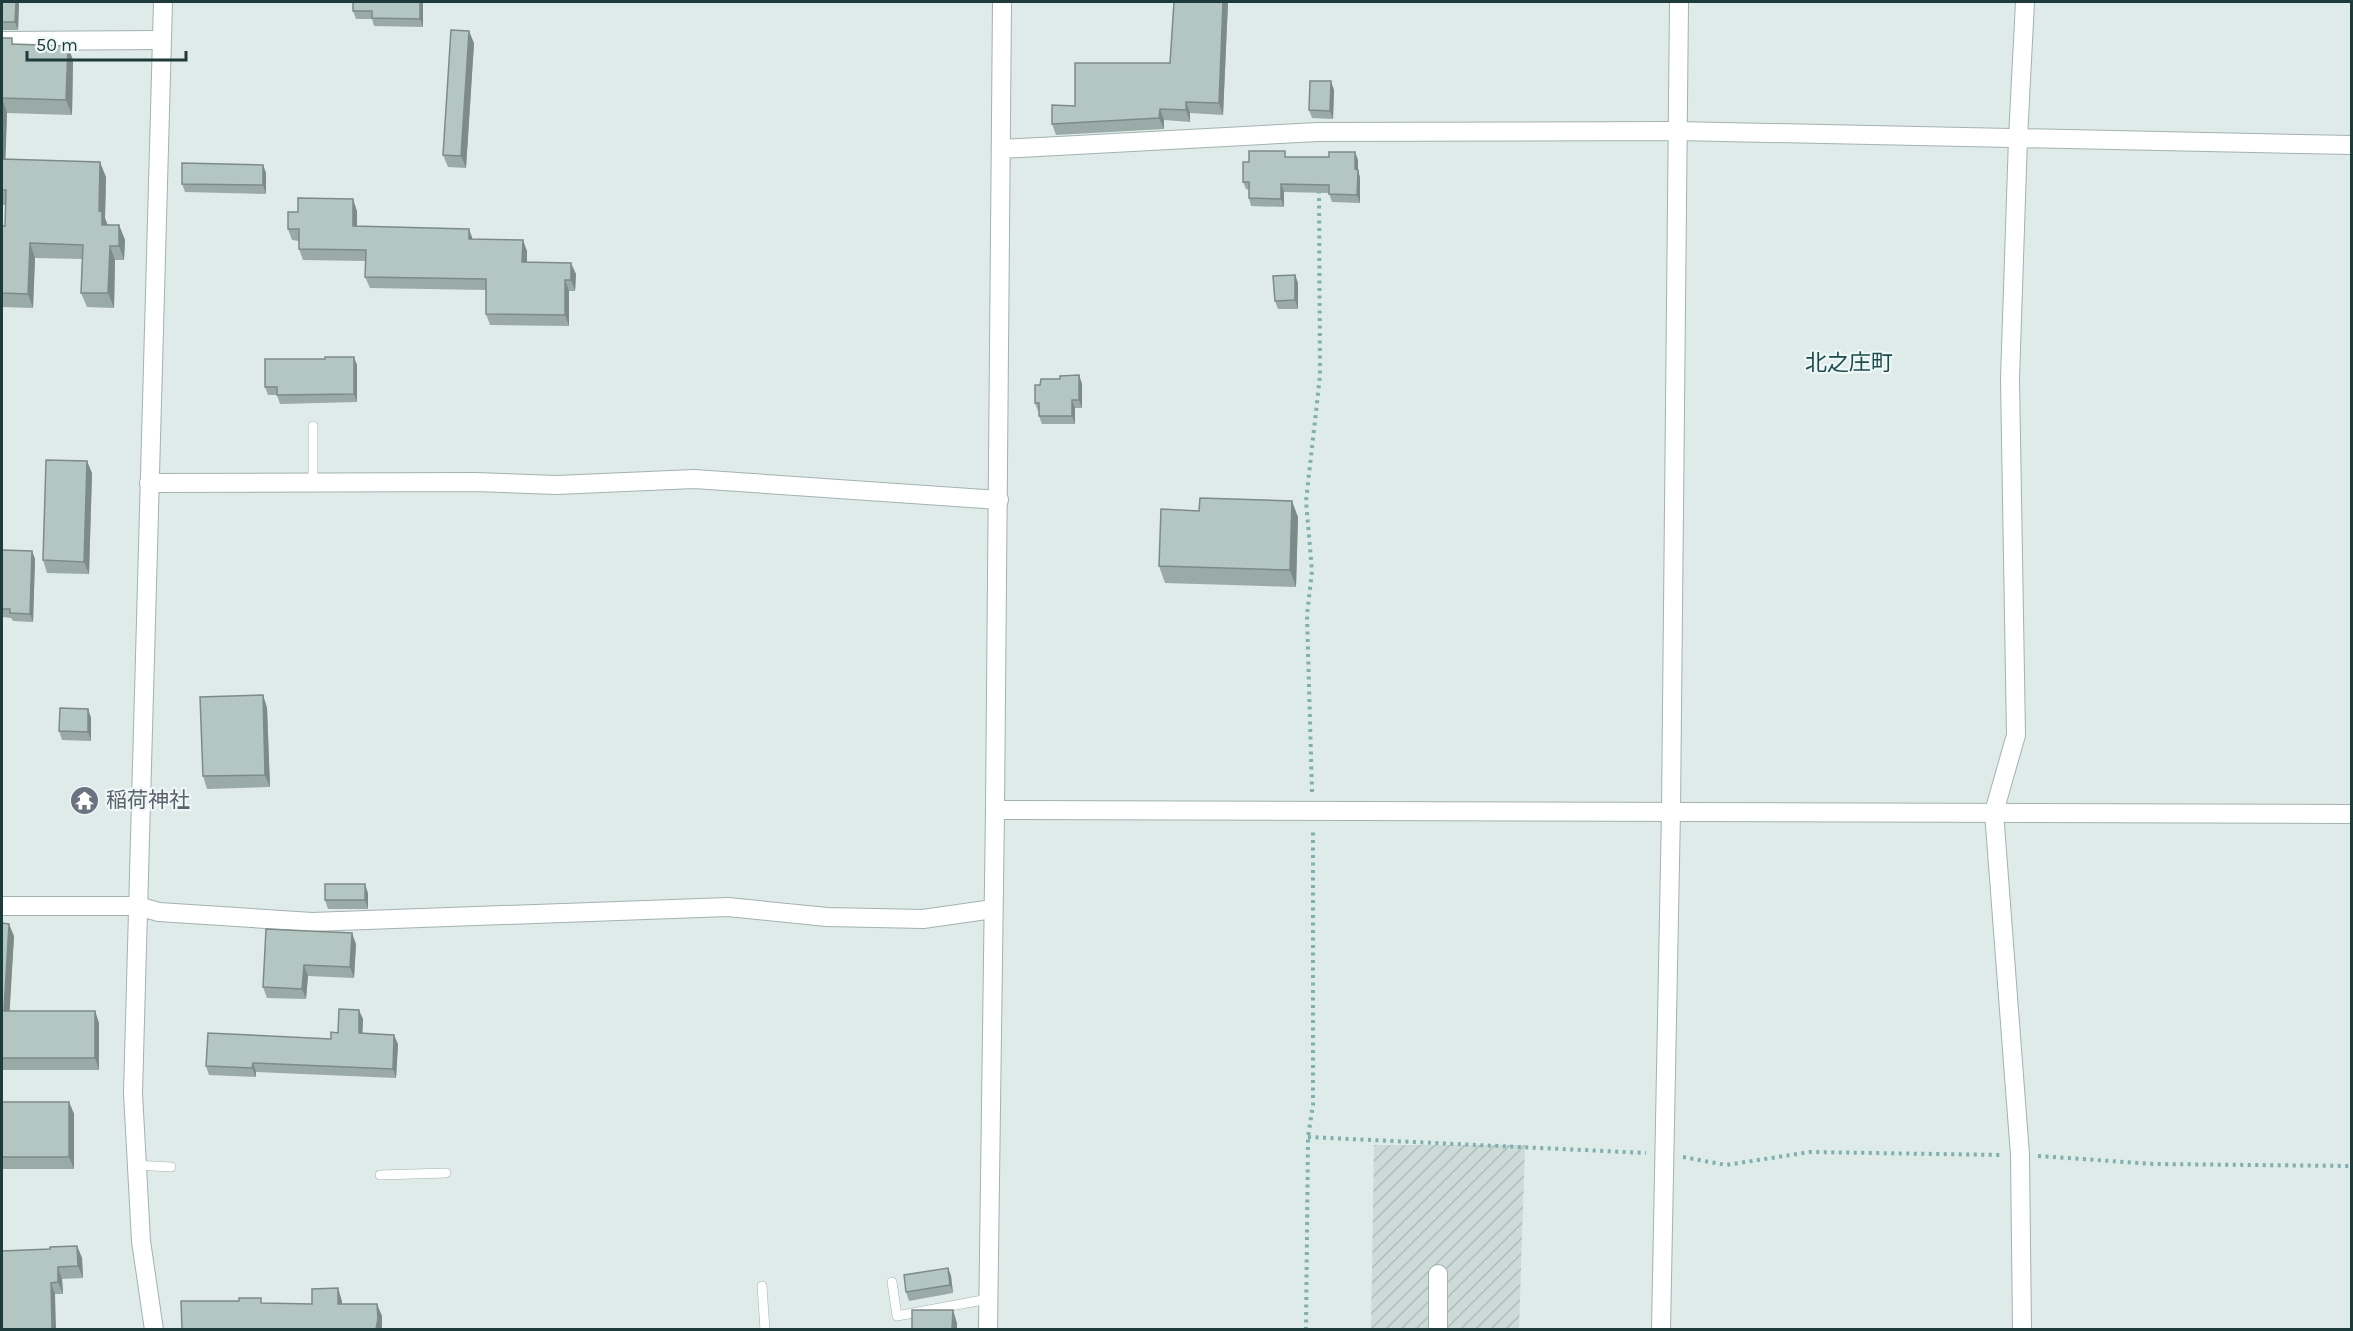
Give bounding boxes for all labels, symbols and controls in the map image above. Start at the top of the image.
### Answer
scale bar [27,24,186,62]
text: 50 m [36,34,78,56]
district label: 北之庄町 [1805,350,1893,376]
temple icon: 稲荷神社 [69,784,101,816]
place label: 稲荷神社 [106,788,190,812]

